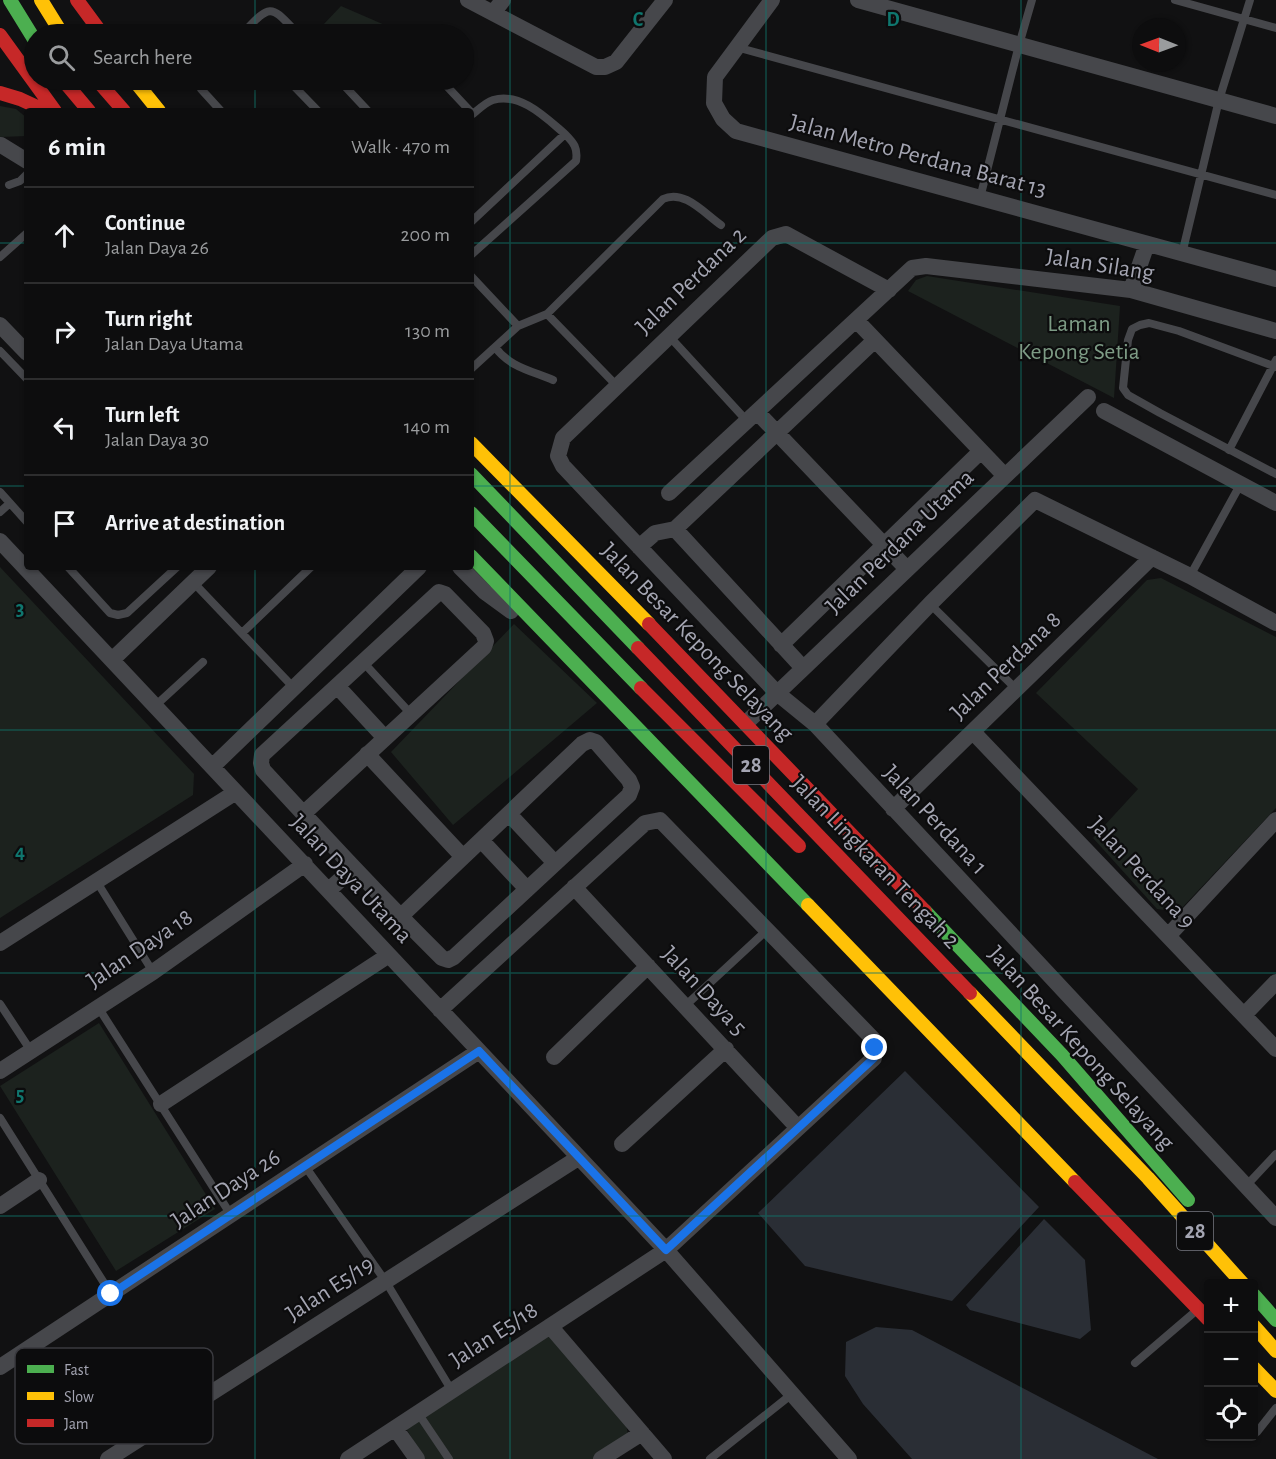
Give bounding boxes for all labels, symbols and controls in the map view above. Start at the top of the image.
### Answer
text: C [633,10,644,30]
text: D [886,10,900,30]
north arrow [1132,18,1186,72]
search box [24,24,474,90]
icon: search [45,41,78,74]
text: Search here [93,46,192,68]
street label: Jalan Metro Perdana Barat 13 [787,110,1049,202]
text: 6 min [48,134,106,160]
text: Walk · 470 m [351,137,450,157]
text: Continue [105,212,185,234]
icon: ahead [48,219,81,252]
street label: Jalan Perdana 2 [631,223,751,339]
text: 200 m [400,225,450,245]
text: Jalan Daya 26 [105,238,209,258]
street label: Jalan Silang [1044,245,1156,285]
text: Turn right [105,308,192,330]
park label: Laman Kepong Setia [1018,312,1140,364]
icon: right [48,315,81,348]
text: 130 m [405,321,450,341]
text: Jalan Daya Utama [105,334,243,354]
text: Turn left [105,404,179,426]
icon: left [48,411,81,444]
text: 140 m [404,417,450,437]
text: Jalan Daya 30 [105,430,209,450]
street label: Jalan Perdana Utama [821,465,979,619]
icon: arrive [48,507,81,540]
text: Arrive at destination [105,512,285,534]
street label: Jalan Besar Kepong Selayang [596,538,798,746]
text: 3 [16,599,24,619]
street label: Jalan Perdana 8 [946,608,1066,724]
road number: 28 [733,746,769,784]
street label: Jalan Perdana 1 [878,760,992,880]
street label: Jalan Lingkaran Tengah 2 [786,771,964,953]
street label: Jalan Daya Utama [286,810,416,948]
street label: Jalan Perdana 9 [1084,812,1200,934]
text: 4 [15,842,25,862]
street label: Jalan Daya 18 [83,905,197,993]
street label: Jalan Besar Kepong Selayang [983,941,1179,1155]
street label: Jalan Daya 5 [657,942,751,1040]
route end [861,1034,887,1060]
text: 5 [16,1085,24,1105]
street label: Jalan Daya 26 [167,1145,285,1233]
road number: 28 [1177,1212,1213,1250]
street label: Jalan E5/19 [282,1252,378,1326]
map controls [1204,1279,1258,1441]
button: + [1204,1279,1258,1333]
route start [97,1280,123,1306]
street label: Jalan E5/18 [446,1298,542,1372]
button: − [1204,1333,1258,1387]
legend [15,1348,213,1444]
text: Fast [64,1362,89,1378]
button: locate [1204,1387,1258,1441]
text: Slow [64,1389,94,1405]
text: Jam [64,1416,89,1432]

